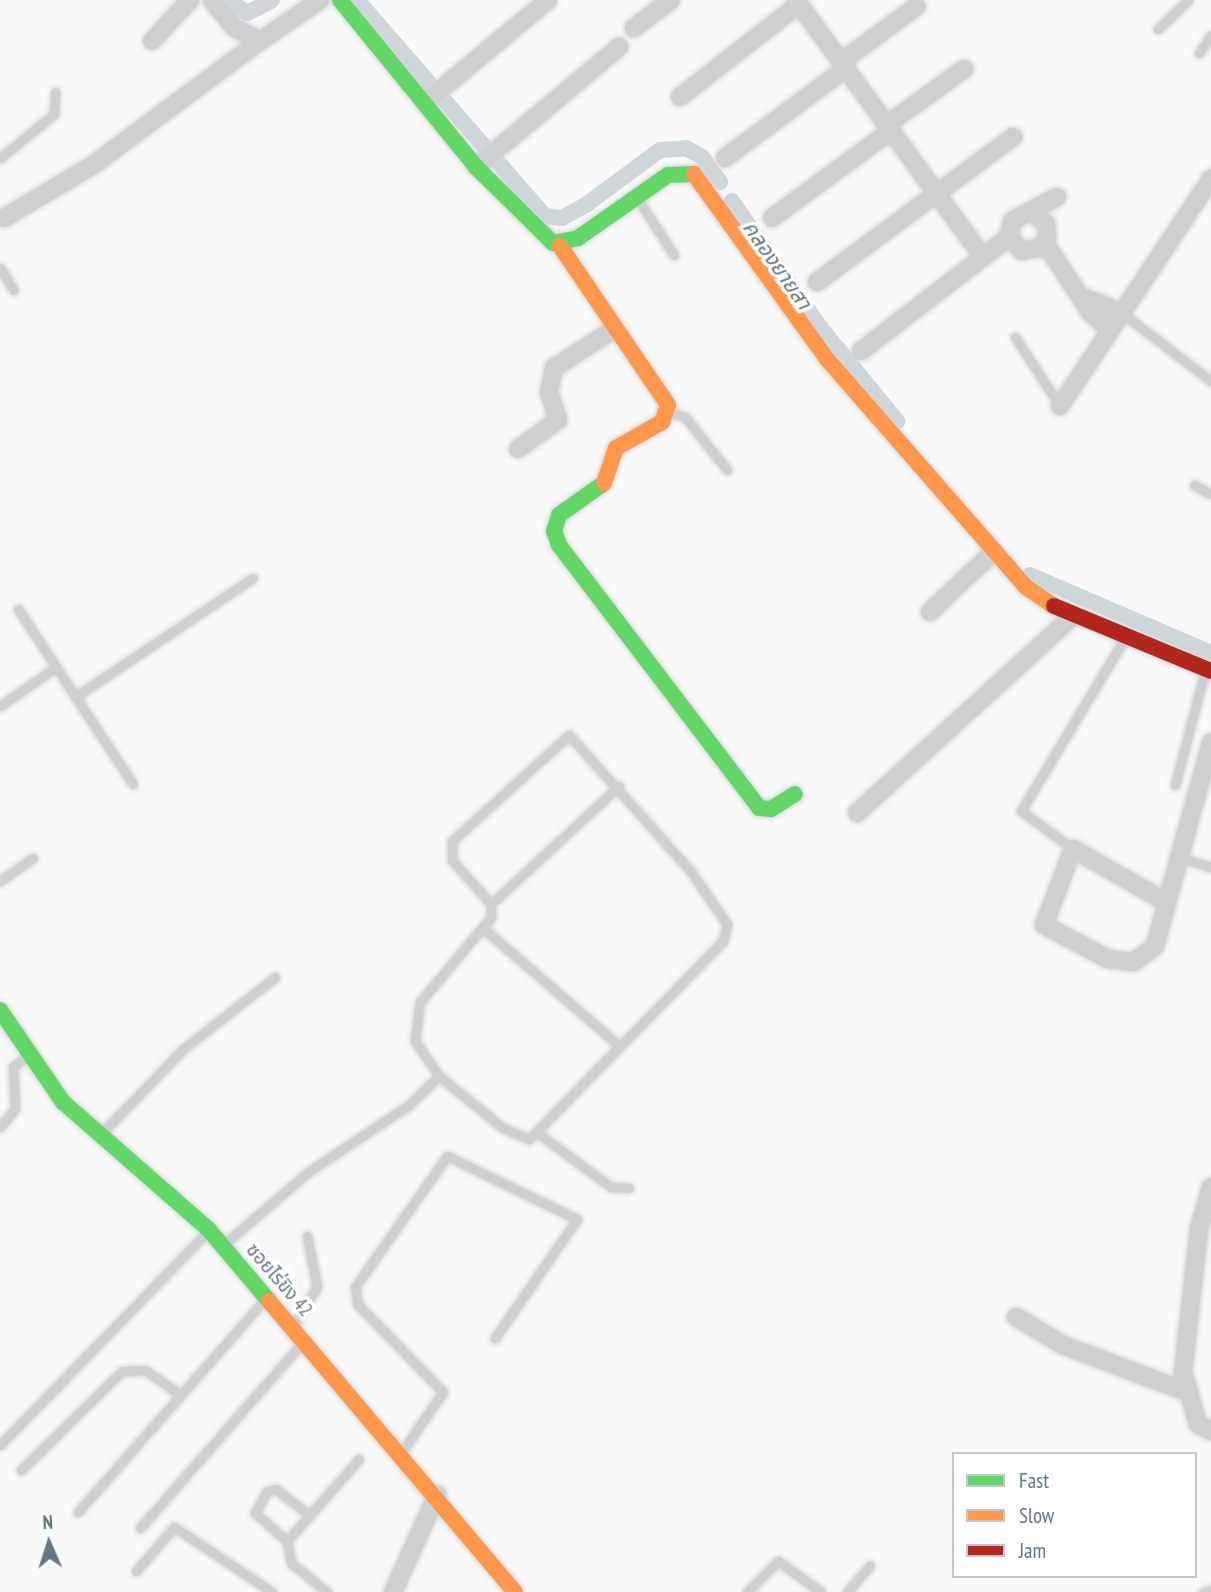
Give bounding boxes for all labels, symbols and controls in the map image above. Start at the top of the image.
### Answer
water label: คลองยายสา [737,216,817,314]
street label: ซอยไร่ขิง 42 [241,1239,317,1321]
legend [952,1452,1197,1578]
text: Fast [1019,1467,1049,1494]
text: Slow [1019,1502,1054,1529]
north arrow [14,1508,84,1578]
text: N [42,1510,54,1534]
text: Jam [1019,1537,1046,1564]

